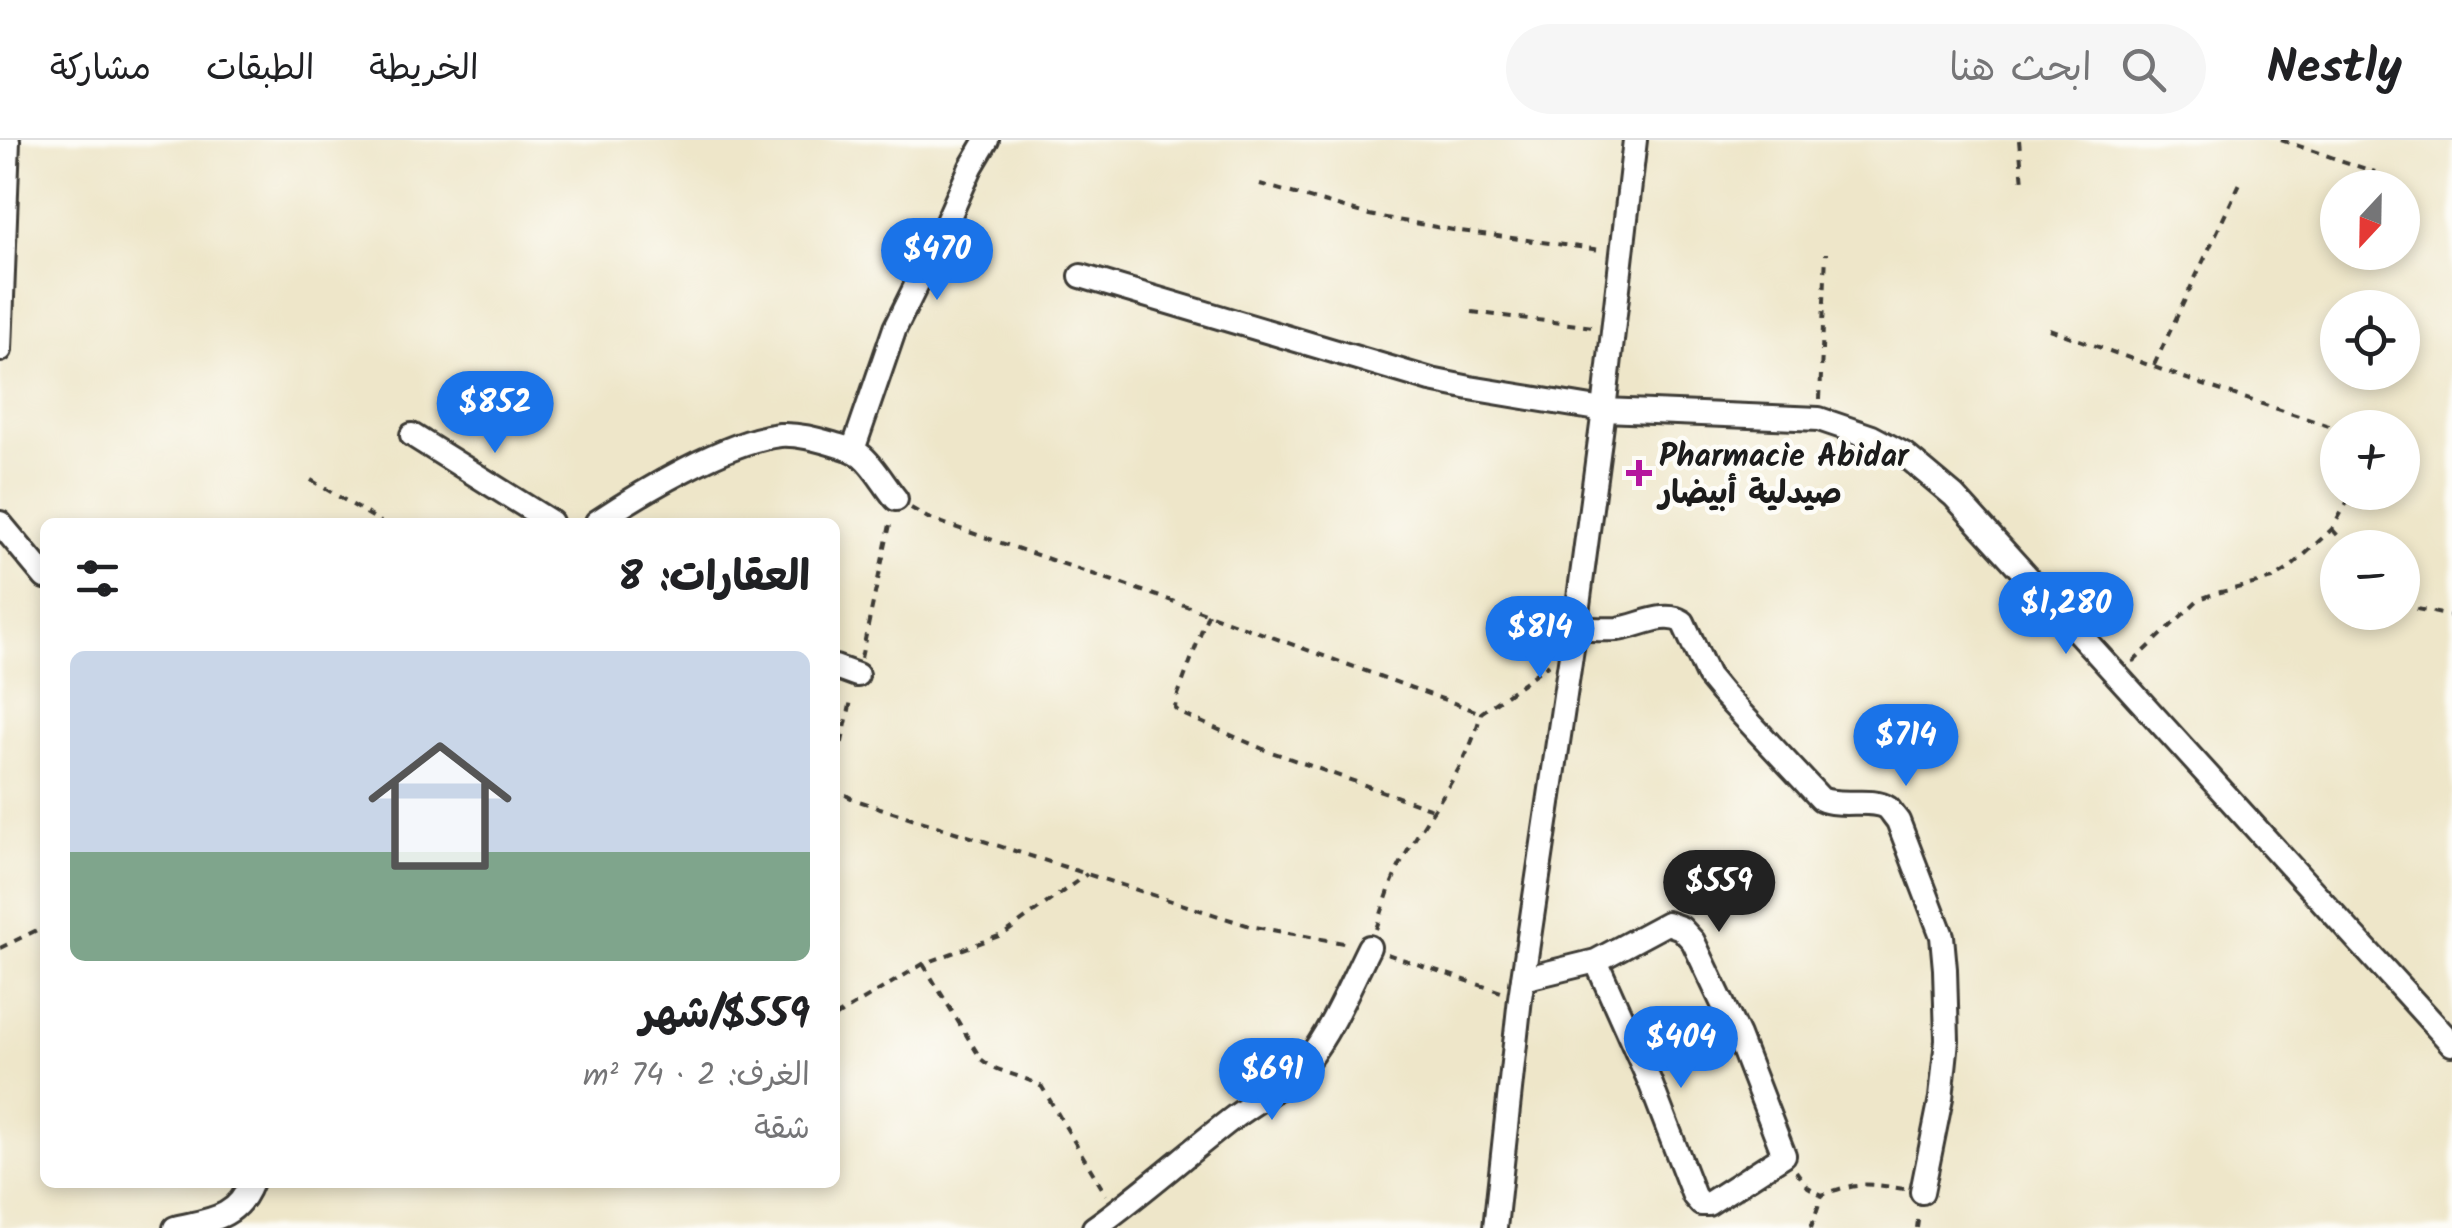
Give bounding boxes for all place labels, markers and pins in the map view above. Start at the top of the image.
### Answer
pin: $470 [878,218,996,303]
pin: $852 [436,371,554,456]
place label: Pharmacie Abidar صيدلية أبيضار [1656,432,1910,520]
marker: Pharmacie Abidar صيدلية أبيضار [1628,462,1650,484]
pin: $1,280 [1985,572,2147,657]
pin: $814 [1481,596,1599,681]
pin: $714 [1847,704,1965,789]
pin: $559 [1660,850,1778,935]
pin: $404 [1622,1006,1740,1091]
pin: $691 [1213,1038,1331,1123]

